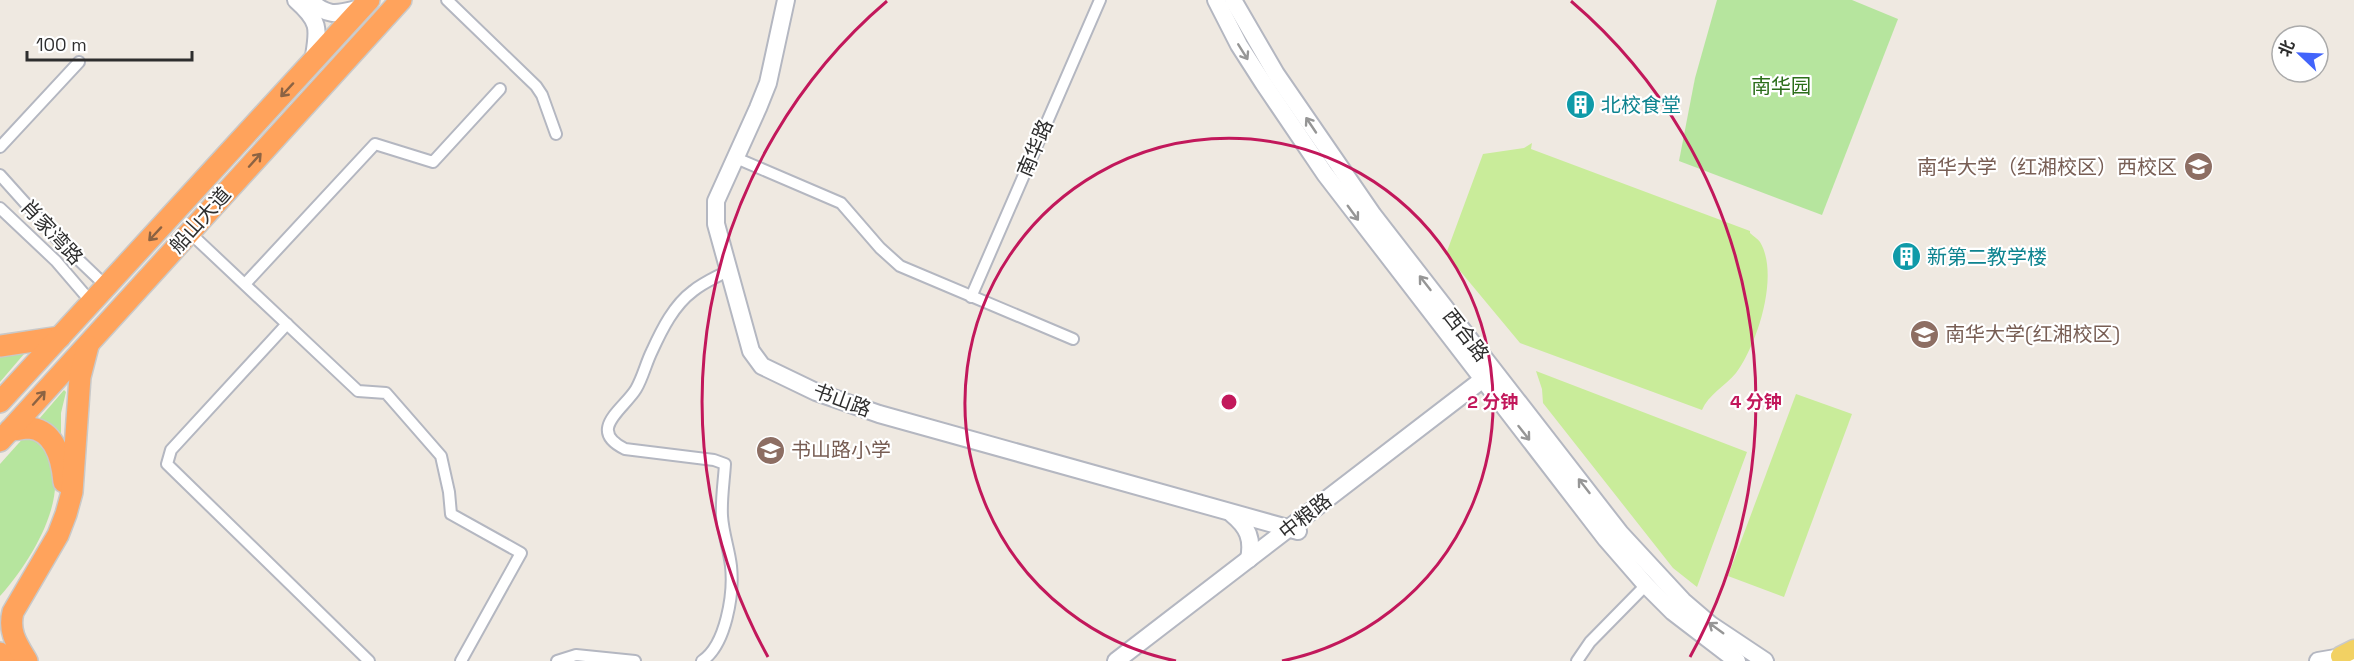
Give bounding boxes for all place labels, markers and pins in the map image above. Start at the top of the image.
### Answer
building icon: 北校食堂 [1564,89,1596,121]
place label: 北校食堂 [1601,92,1681,118]
school or university icon: 南华大学（红湘校区）西校区 [2182,151,2214,183]
place label: 南华大学（红湘校区）西校区 [1917,154,2177,180]
building icon: 新第二教学楼 [1890,241,1922,273]
place label: 新第二教学楼 [1927,244,2047,270]
school or university icon: 南华大学(红湘校区) [1908,318,1940,350]
place label: 南华大学(红湘校区) [1945,321,2120,347]
centre of rings [1219,392,1239,412]
school or university icon: 书山路小学 [754,434,786,466]
place label: 书山路小学 [791,437,891,463]

